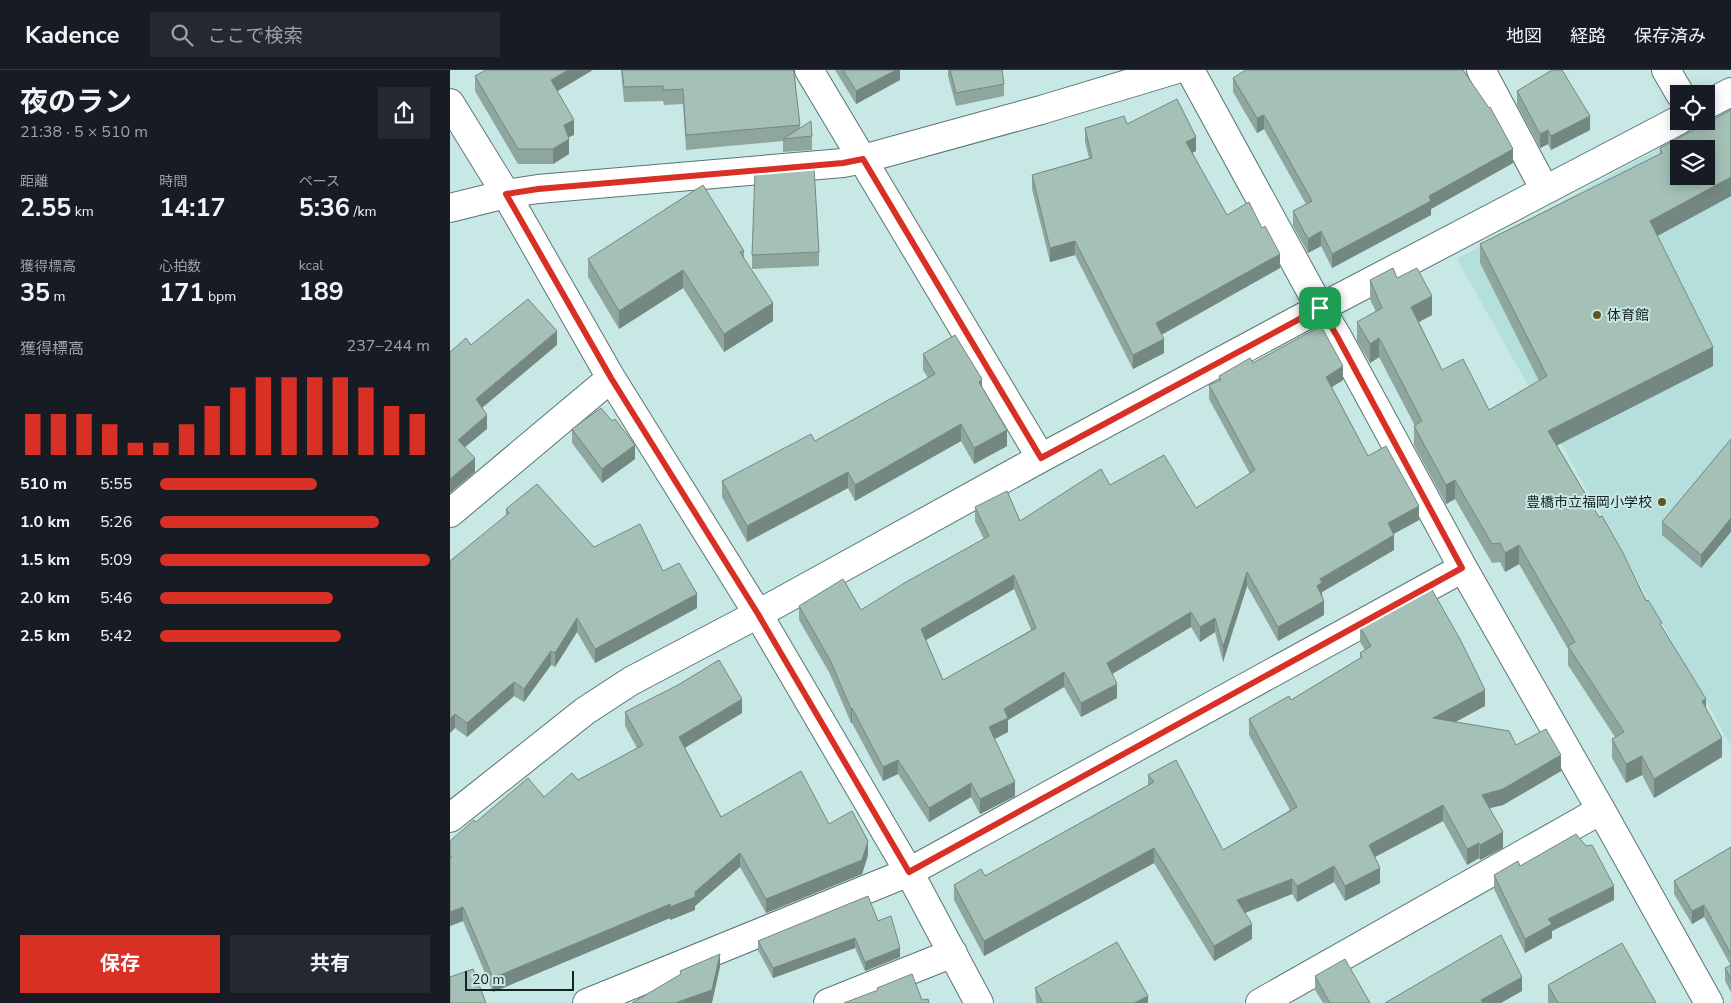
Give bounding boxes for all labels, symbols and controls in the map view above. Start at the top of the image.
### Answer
search box [150,12,500,57]
text: Kadence [25,19,120,51]
icon: search [168,21,196,49]
text: ここで検索 [208,23,303,49]
text: 地図 [1506,24,1542,48]
text: 経路 [1570,24,1606,48]
text: 保存済み [1634,24,1706,48]
text: 夜のラン [20,83,132,121]
map controls [1670,85,1715,185]
button: locate [1670,85,1715,130]
button: share [378,87,430,139]
text: 21:38 · 5 × 510 m [20,121,148,143]
button: layers [1670,140,1715,185]
text: 距離 [20,172,48,191]
text: 時間 [159,172,187,191]
text: ペース [299,172,340,191]
text: 2.55 [20,191,71,225]
text: 14:17 [159,191,226,225]
text: 5:36 [299,191,350,225]
text: km [71,202,94,221]
text: /km [350,202,376,221]
text: kcal [299,256,323,275]
text: 獲得標高 [20,257,76,276]
text: 心拍数 [159,257,201,276]
text: 189 [299,275,344,309]
text: 35 [20,276,50,310]
text: 171 [159,276,204,310]
text: m [50,287,66,306]
text: bpm [204,287,236,306]
pin [1299,287,1341,329]
icon: arrive [1306,294,1334,322]
place label: 体育館 [1607,306,1649,325]
marker: 体育館 [1591,309,1603,321]
text: 237–244 m [347,335,430,357]
text: 獲得標高 [20,338,84,360]
text: 510 m [20,473,67,495]
text: 5:55 [100,473,132,495]
place label: 豊橋市立福岡小学校 [1526,493,1652,512]
marker: 豊橋市立福岡小学校 [1656,496,1668,508]
text: 1.0 km [20,511,70,533]
text: 5:26 [100,511,132,533]
text: 1.5 km [20,549,70,571]
text: 5:09 [100,549,132,571]
text: 2.0 km [20,587,70,609]
text: 5:46 [100,587,132,609]
text: 2.5 km [20,625,70,647]
text: 5:42 [100,625,132,647]
button: 保存 [20,935,220,993]
button: 共有 [230,935,430,993]
scale bar [465,968,574,991]
text: 20 m [472,970,504,989]

